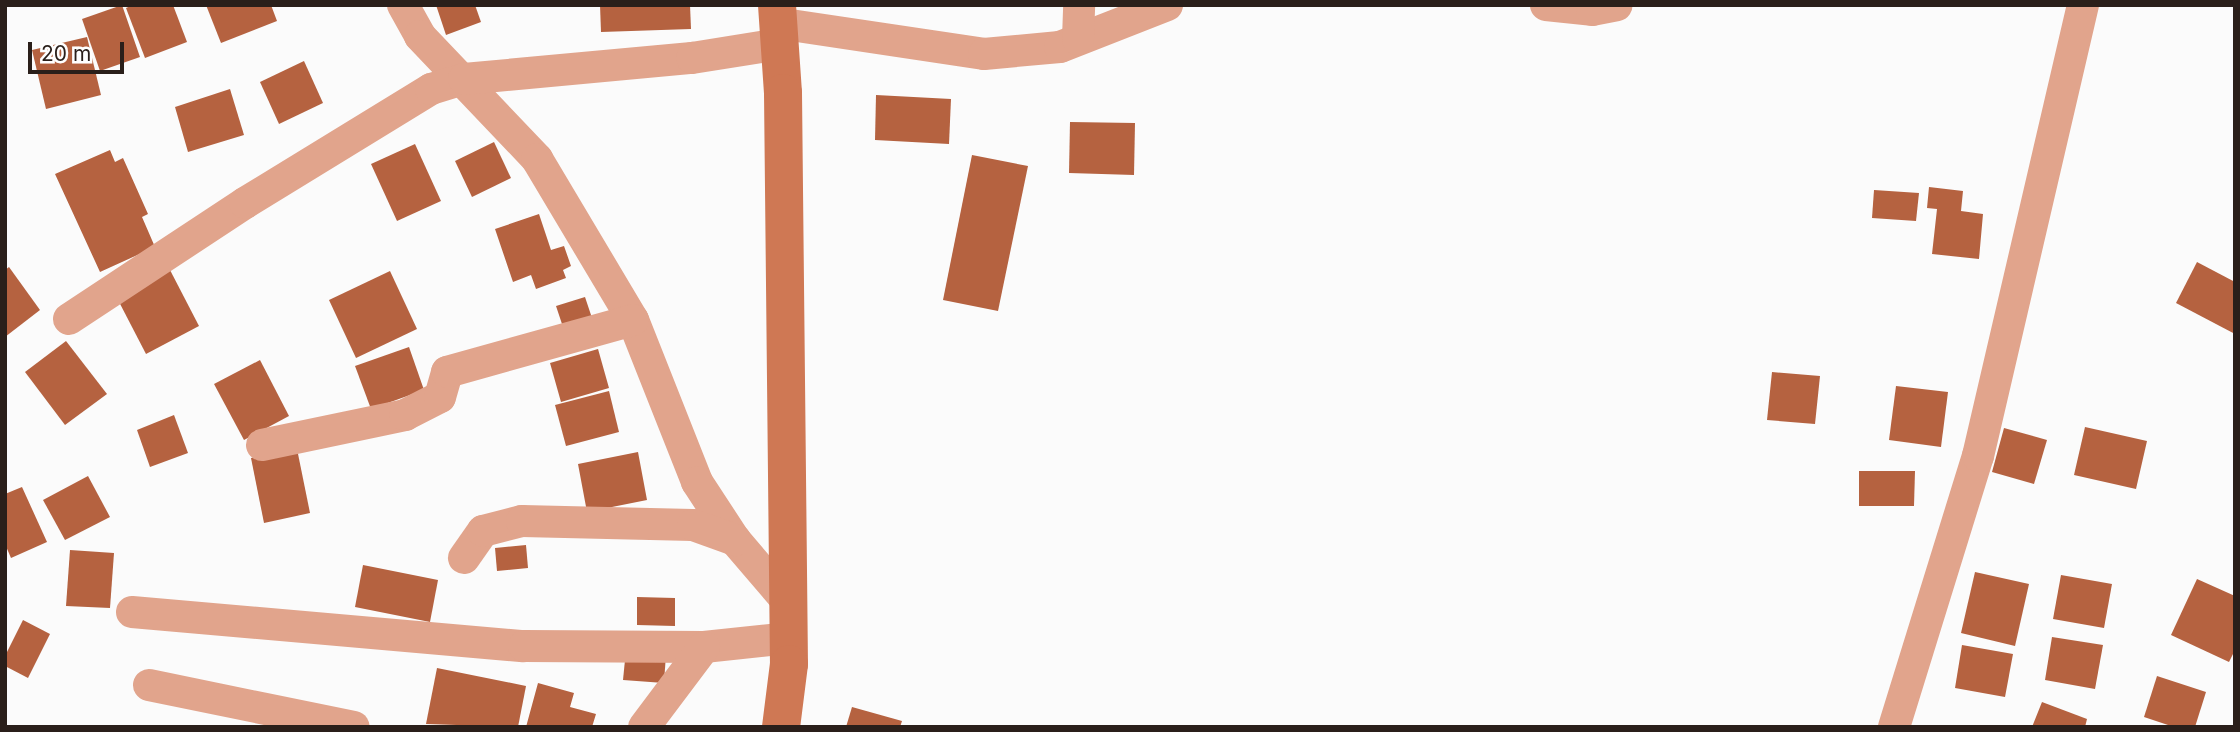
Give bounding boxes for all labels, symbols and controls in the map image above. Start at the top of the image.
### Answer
scale bar [32,28,128,72]
text: 20 m [41,41,91,66]

